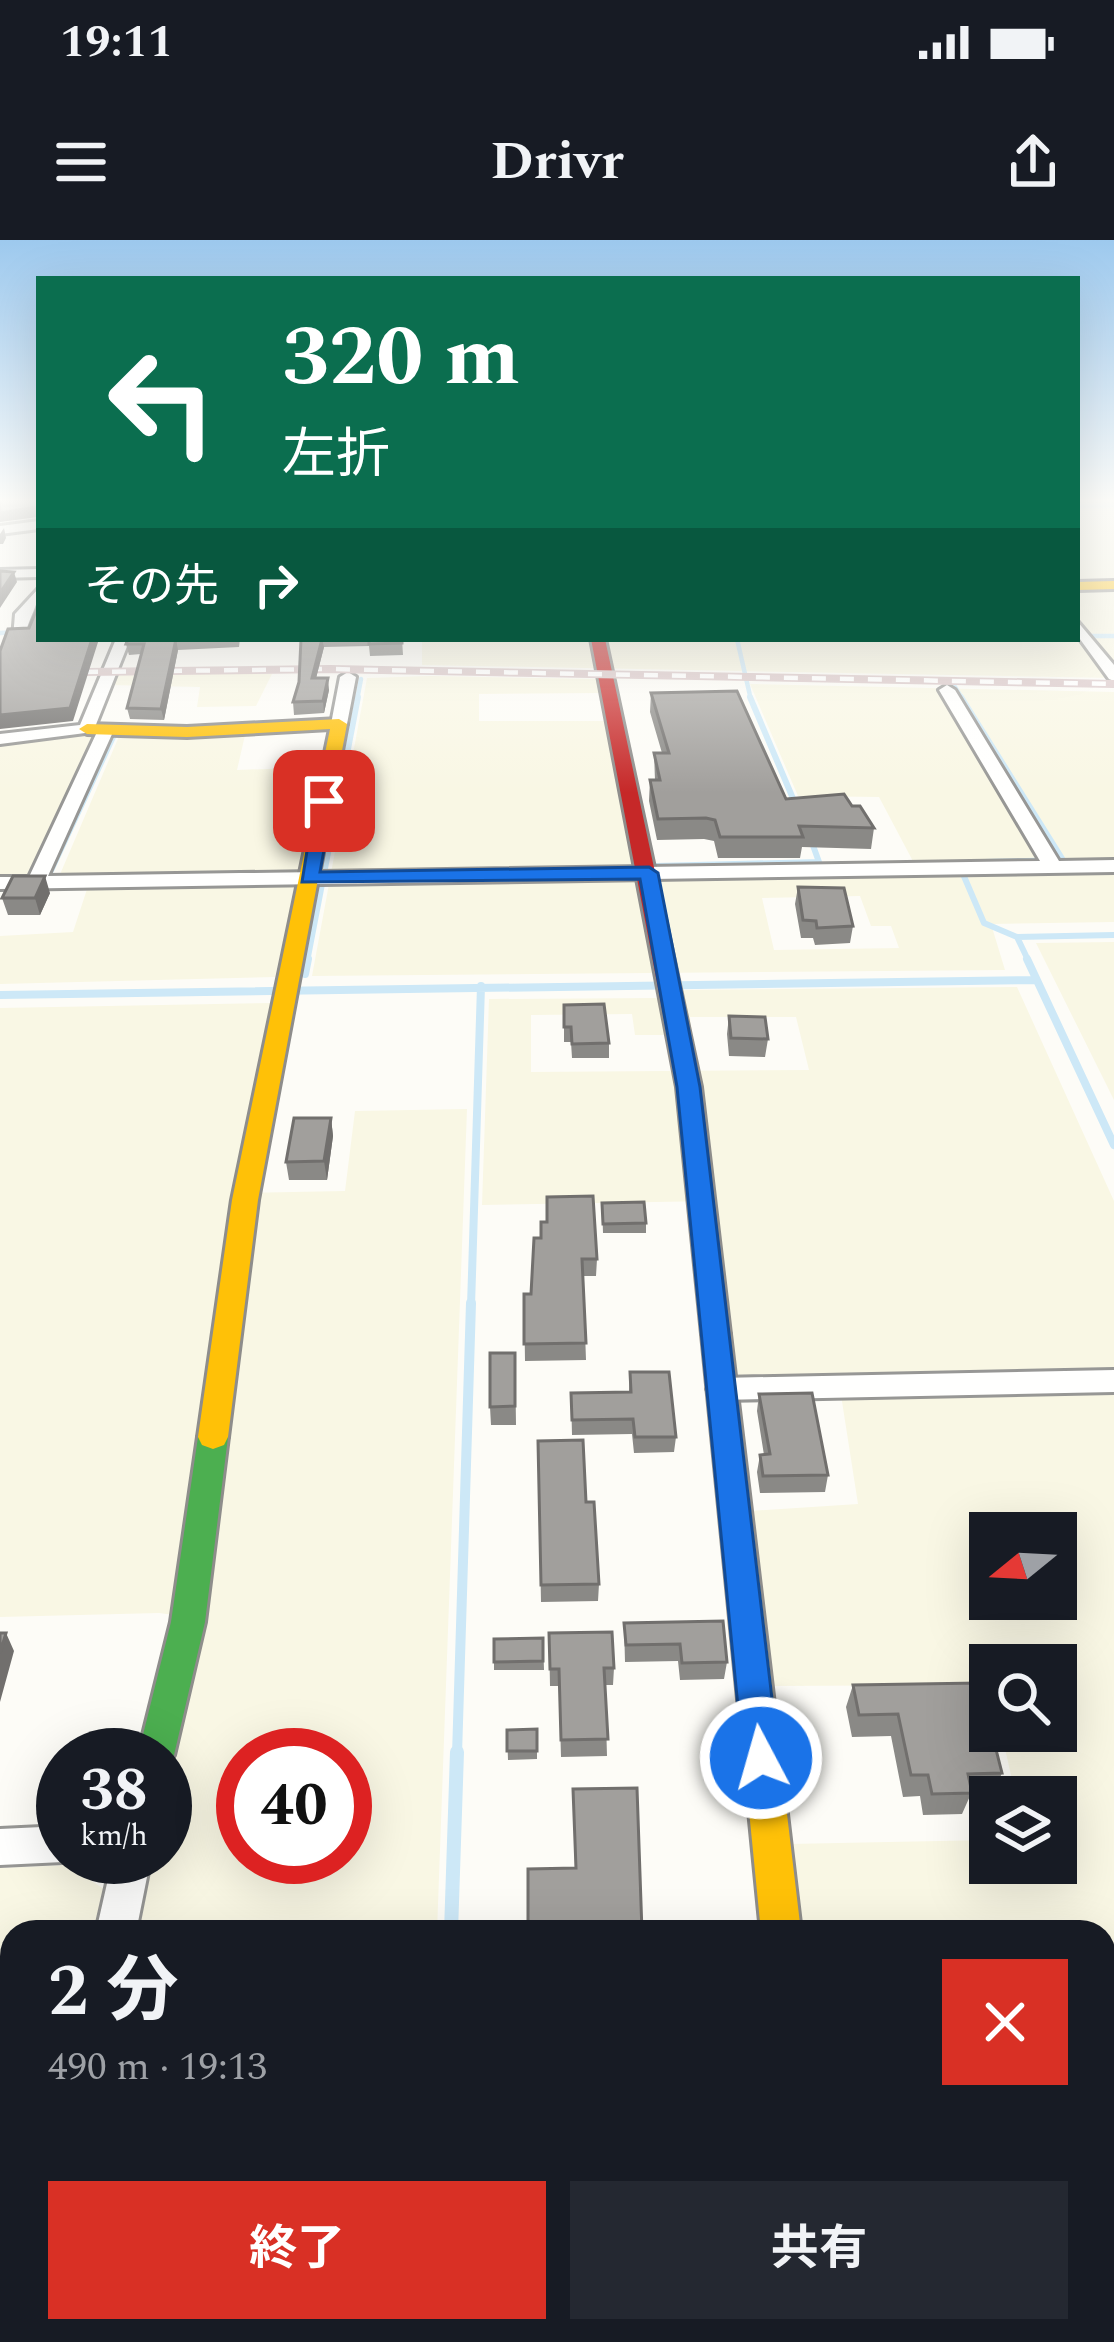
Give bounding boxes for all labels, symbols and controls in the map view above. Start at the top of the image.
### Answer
text: 19:11 [60,8,173,77]
text: Drivr [490,121,624,203]
icon: menu [48,129,114,195]
icon: share [1000,129,1066,195]
text: 320 m [282,294,520,422]
icon: left [84,324,240,480]
text: 左折 [282,415,390,497]
icon: right [243,552,309,618]
text: その先 [84,553,219,622]
pin [273,750,375,852]
icon: arrive [291,768,357,834]
north arrow [969,1512,1077,1620]
map controls [969,1512,1077,1884]
button: search [969,1644,1077,1752]
position arrow [698,1695,824,1821]
speed limit sign: 40 [216,1728,372,1884]
text: 38 [80,1745,148,1837]
button: layers [969,1776,1077,1884]
text: km/h [80,1813,148,1859]
text: 2 分 [48,1938,178,2047]
button: close [942,1959,1068,2085]
text: 490 m · 19:13 [48,2038,267,2097]
button: 終了 [48,2181,546,2319]
button: 共有 [570,2181,1068,2319]

